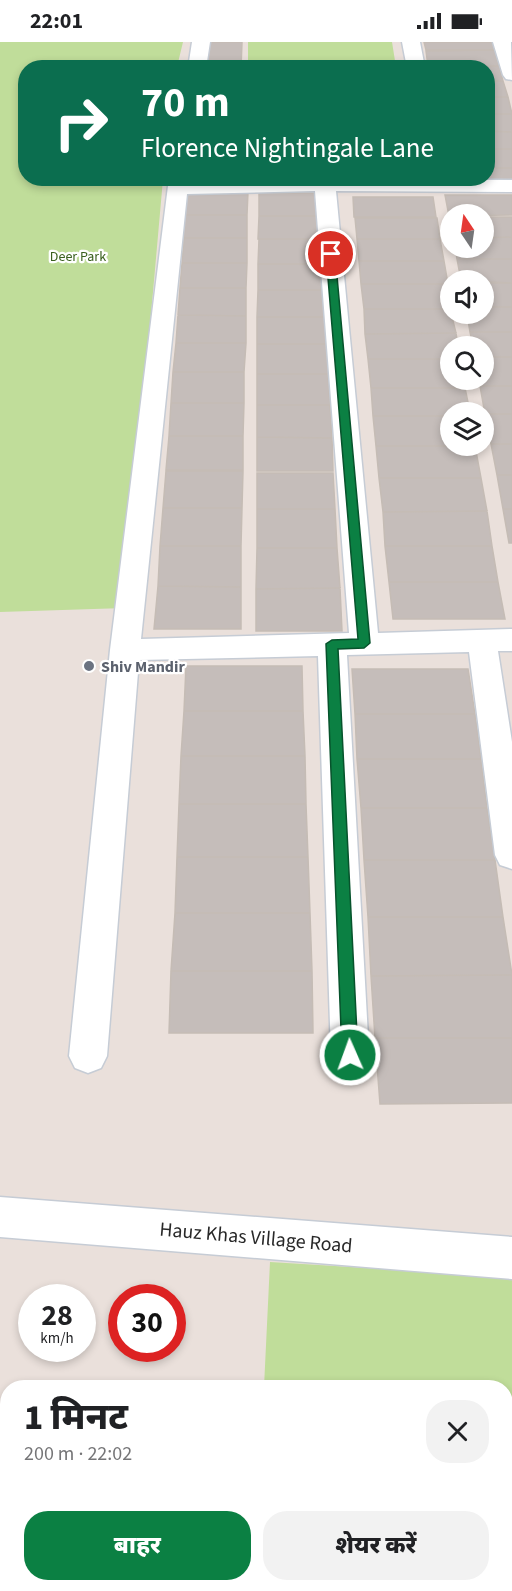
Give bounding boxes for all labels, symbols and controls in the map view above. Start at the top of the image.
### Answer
text: 22:01 [30,5,83,37]
text: 70 m [141,73,230,133]
icon: right [42,84,120,162]
text: Florence Nightingale Lane [141,129,434,168]
north arrow [440,204,494,258]
map controls [440,204,494,456]
pin [305,228,356,279]
icon: arrive [314,237,347,270]
park label: Deer Park [50,247,106,267]
button: sound [440,270,494,324]
button: search [440,336,494,390]
button: layers [440,402,494,456]
place label: Shiv Mandir [101,656,185,678]
marker: Shiv Mandir [82,659,96,673]
position arrow [318,1023,382,1087]
street label: Hauz Khas Village Road [158,1216,354,1260]
speed limit sign: 30 [108,1284,186,1362]
text: 28 [41,1294,73,1337]
text: km/h [40,1328,74,1349]
text: 1 मिनट [24,1392,128,1443]
button: close [426,1400,489,1463]
text: 200 m · 22:02 [24,1440,132,1468]
button: बाहर [24,1511,251,1580]
button: शेयर करें [263,1511,489,1580]

